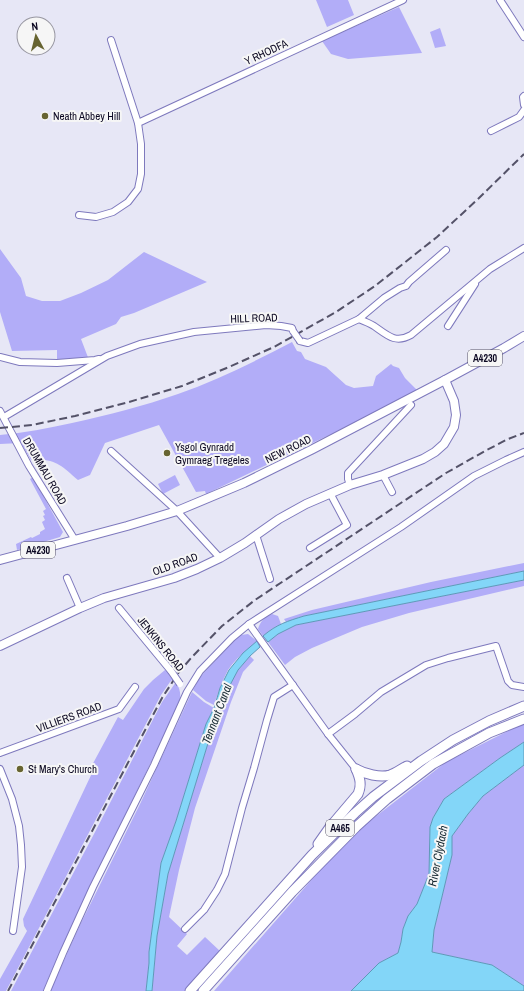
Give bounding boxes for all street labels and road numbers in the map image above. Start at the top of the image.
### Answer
street label: Y RHODFA [242,36,291,68]
street label: HILL ROAD [230,310,278,326]
road number: A4230 [468,350,502,366]
street label: NEW ROAD [263,432,313,466]
street label: DRUMMAU ROAD [20,435,70,507]
road number: A4230 [21,542,55,558]
street label: OLD ROAD [150,549,200,579]
street label: JENKINS ROAD [135,614,187,674]
street label: VILLIERS ROAD [35,699,103,735]
road number: A465 [326,820,354,836]

